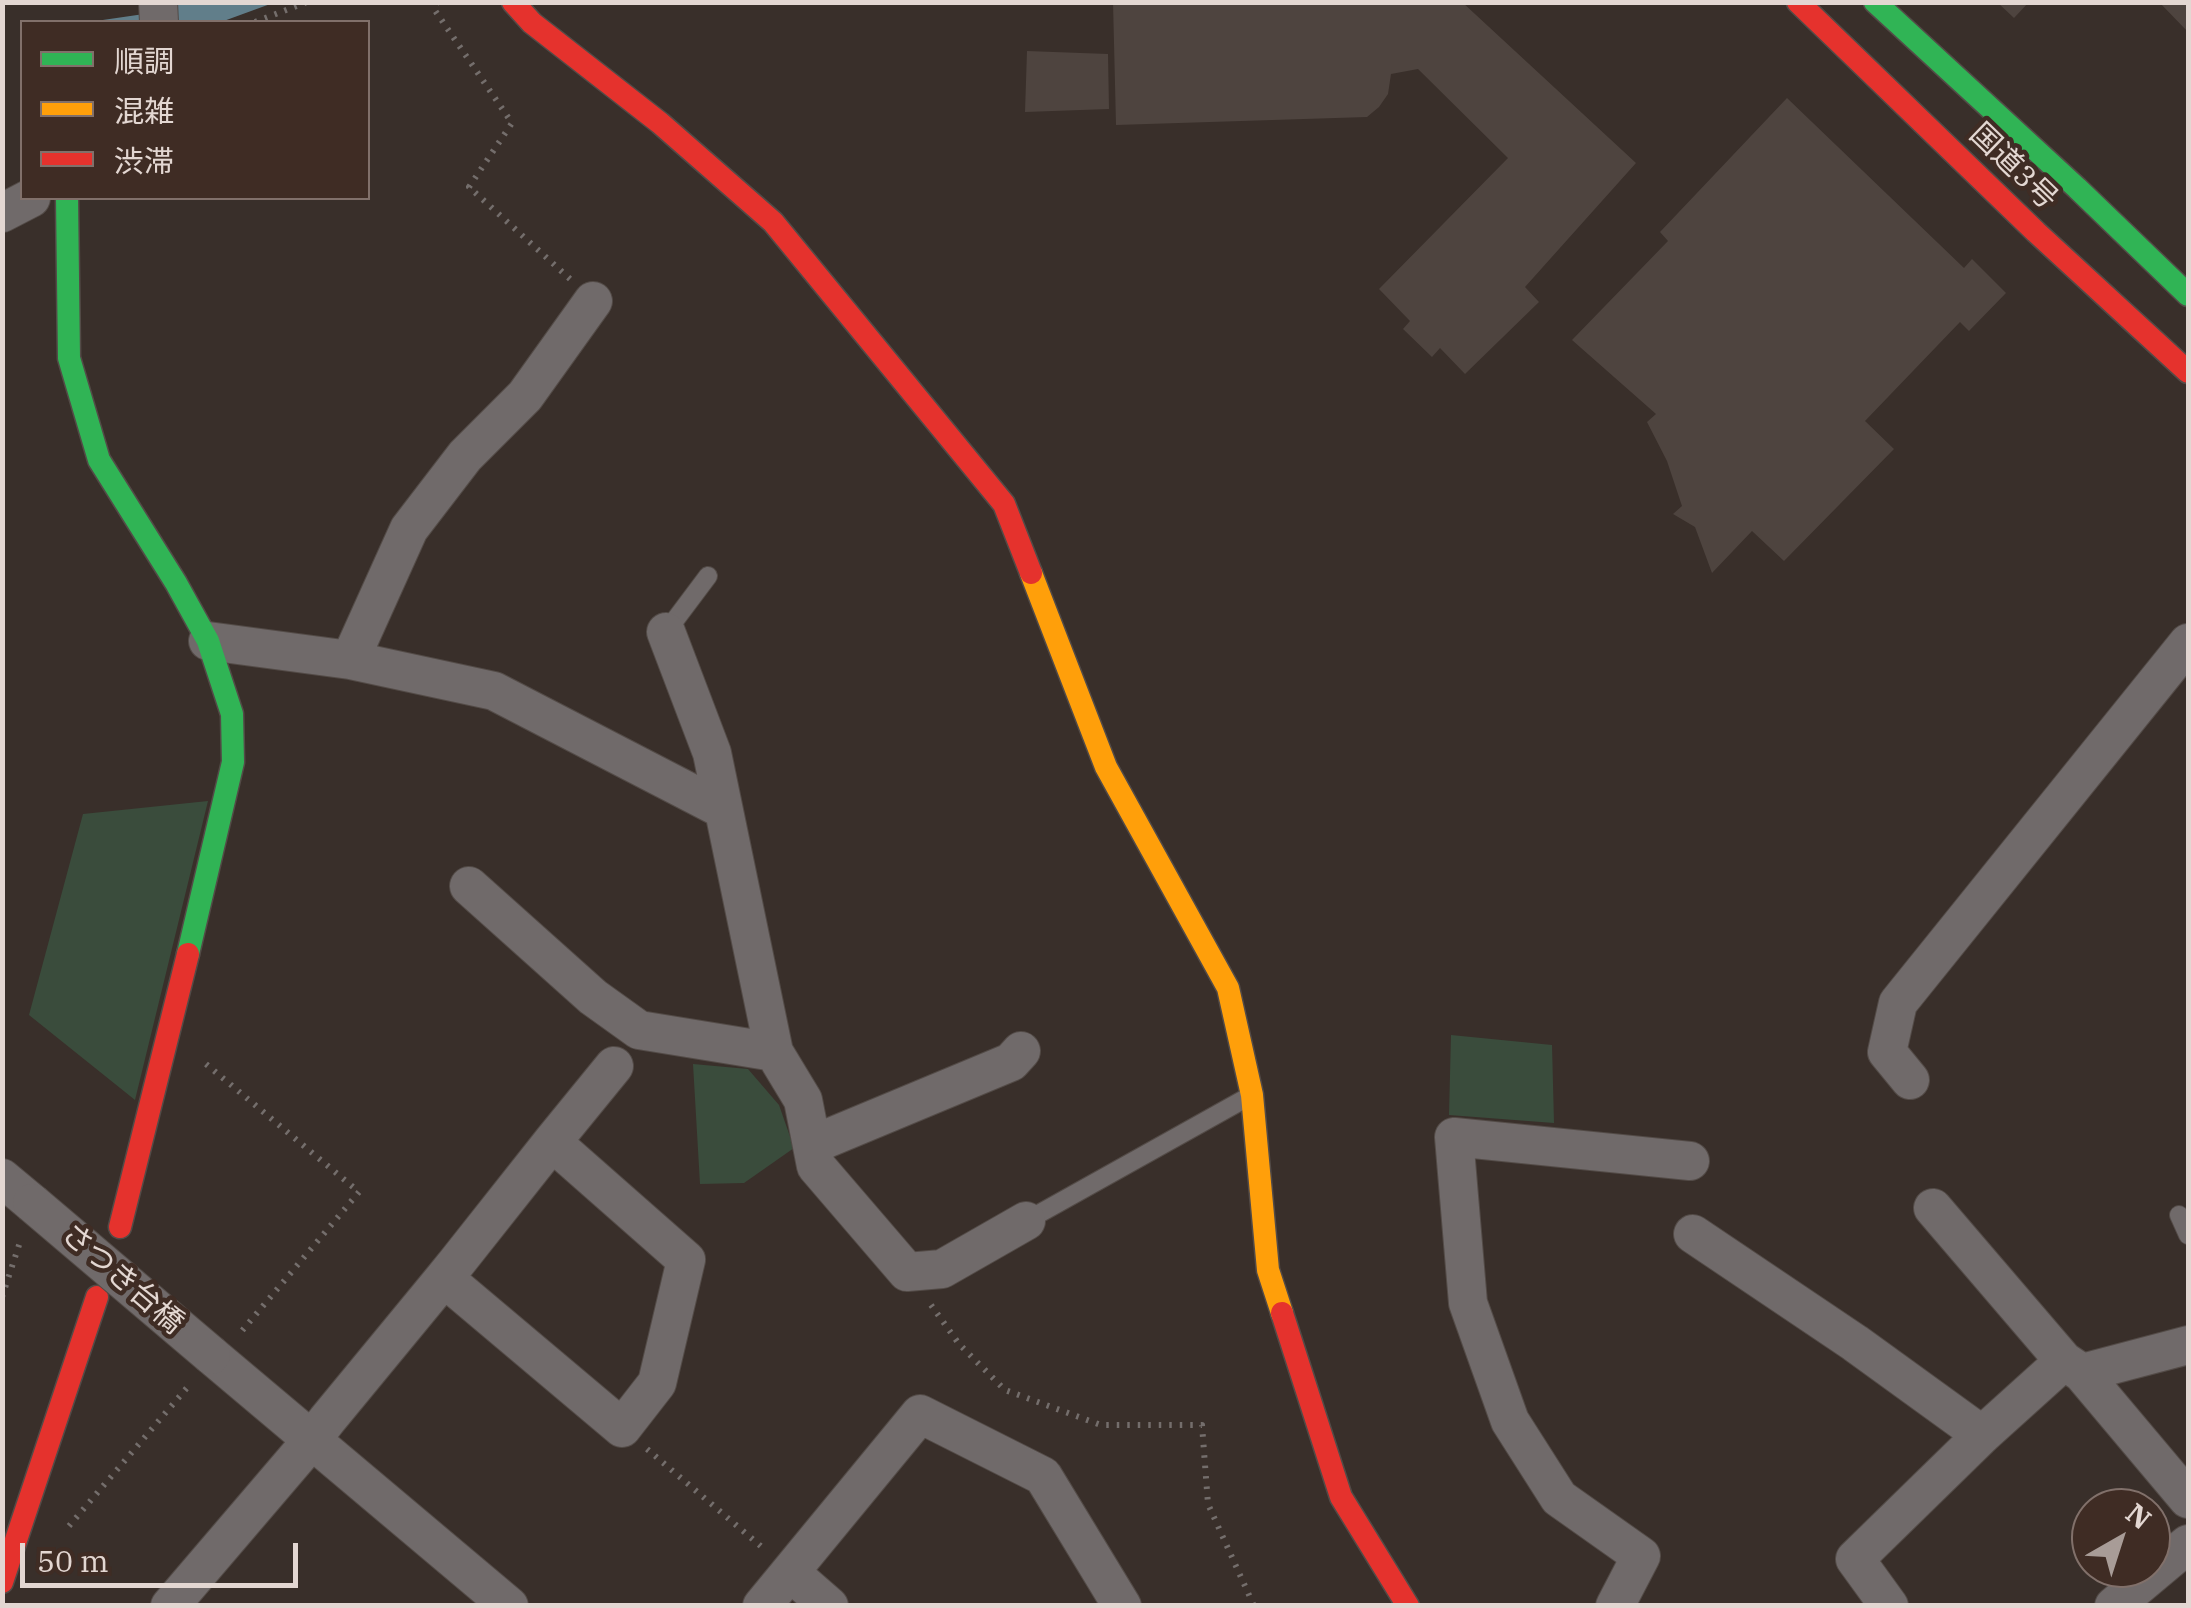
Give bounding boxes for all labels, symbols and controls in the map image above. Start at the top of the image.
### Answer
legend [20,20,370,200]
text: 順調 [114,41,174,80]
text: 混雑 [114,91,174,130]
street label: 国道3号 [1962,117,2064,217]
text: 渋滞 [114,141,174,180]
street label: さつき台橋 [54,1216,190,1342]
north arrow [2071,1488,2171,1588]
text: N [2119,1495,2159,1537]
scale bar [25,1523,302,1585]
text: 50 m [37,1541,109,1580]

